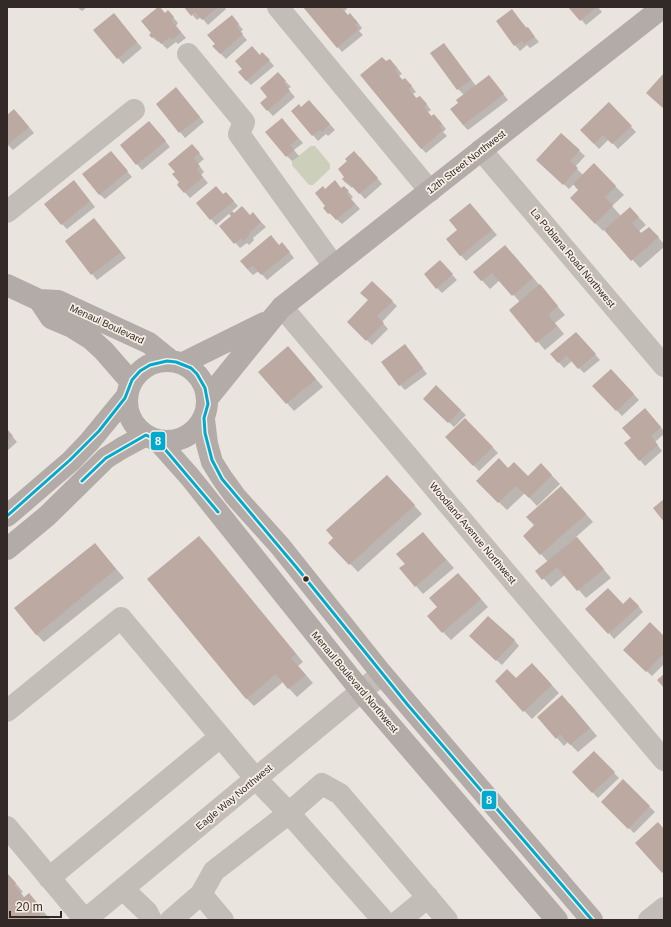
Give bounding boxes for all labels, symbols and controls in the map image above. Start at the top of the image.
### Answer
street label: 12th Street Northwest [425,128,508,196]
street label: La Poblana Road Northwest [529,207,618,310]
street label: Menaul Boulevard [68,302,146,346]
line badge: 8 [150,431,166,451]
text: 8 [155,435,161,447]
street label: Woodland Avenue Northwest [427,480,519,586]
unlabelled marker [301,574,311,584]
street label: Menaul Boulevard Northwest [310,629,401,735]
street label: Eagle Way Northwest [194,762,274,832]
line badge: 8 [481,790,497,810]
text: 8 [486,794,492,806]
scale bar [10,893,61,919]
text: 20 m [16,900,43,914]

